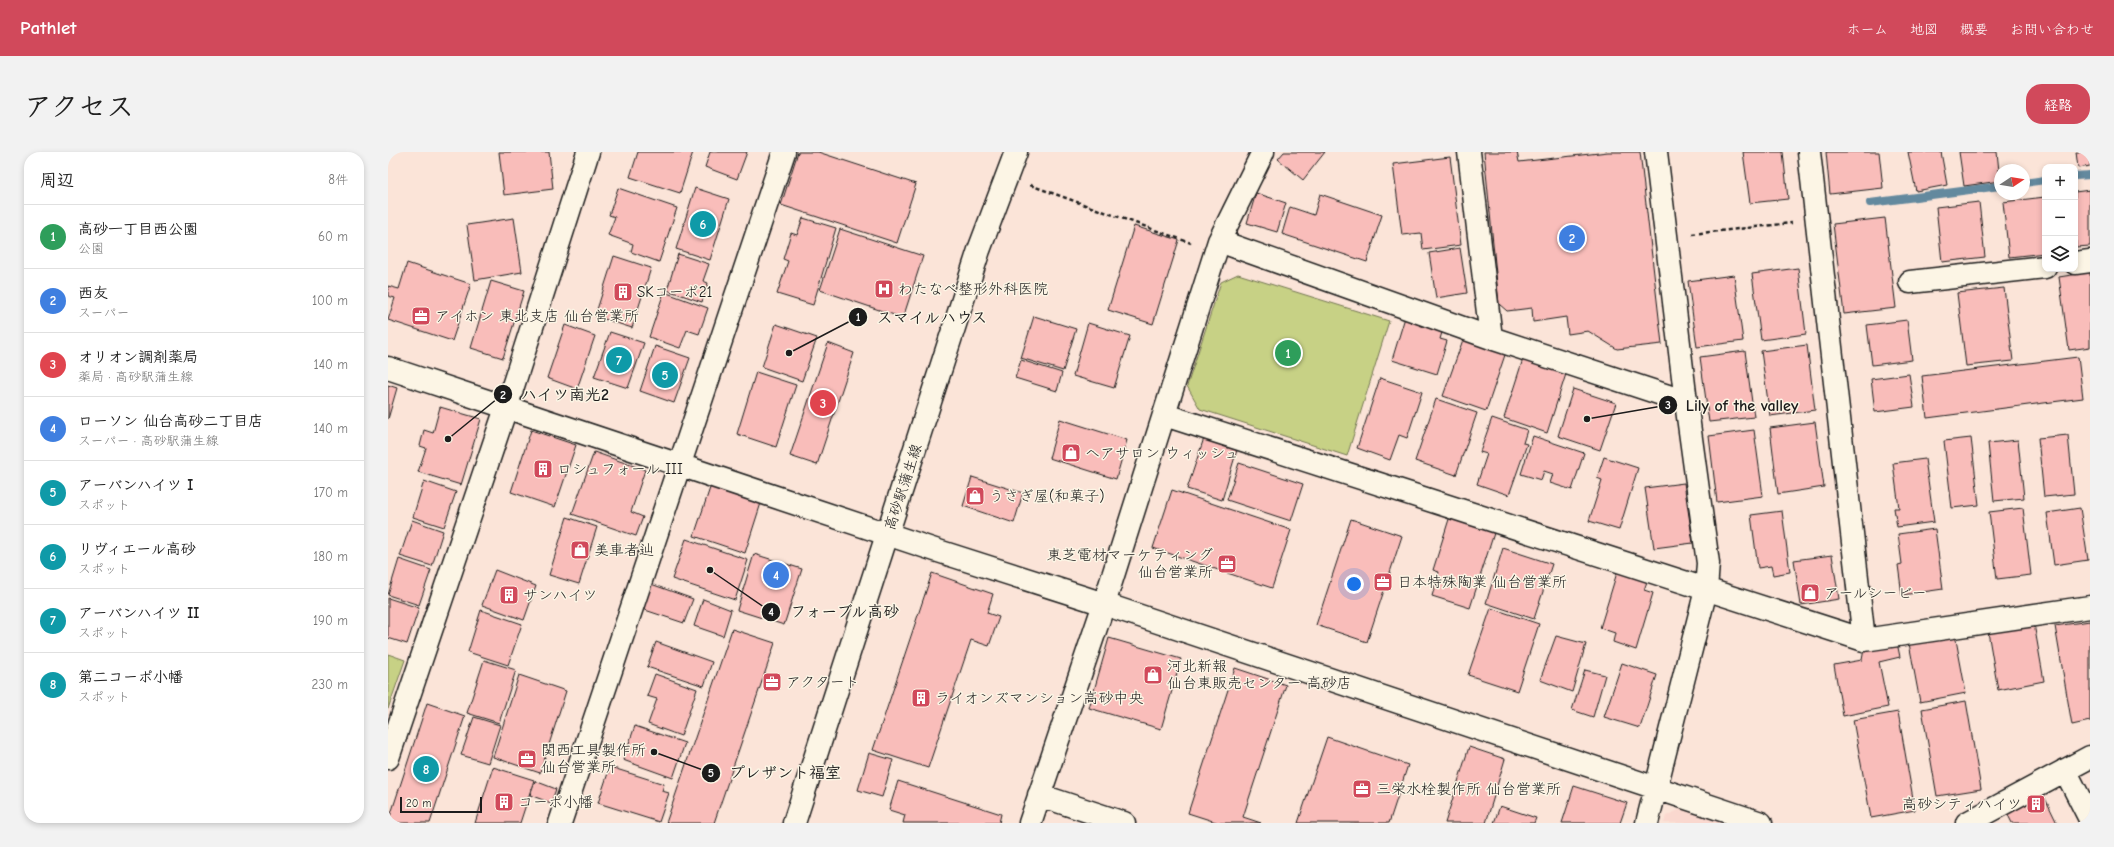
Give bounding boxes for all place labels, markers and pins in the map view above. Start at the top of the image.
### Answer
pin: 6 [690,209,716,239]
pin: 2 [1559,223,1585,253]
hospital icon: わたなべ整形外科医院 [873,278,895,300]
place label: わたなべ整形外科医院 [898,280,1048,298]
building icon: SKコーポ21 [612,281,634,303]
place label: SKコーポ21 [637,283,713,301]
callout: スマイルハウス [848,303,996,331]
office icon: アイホン 東北支店 仙台営業所 [410,305,432,327]
place label: アイホン 東北支店 仙台営業所 [435,307,639,325]
pin: 1 [1275,338,1301,368]
pin: 7 [606,345,632,375]
pin: 5 [652,360,678,390]
callout: ハイツ南光2 [493,380,617,408]
pin: 3 [810,388,836,418]
callout: Lily of the valley [1658,391,1807,419]
shop icon: ヘアサロン ウィッシュ [1060,442,1082,464]
place label: ヘアサロン ウィッシュ [1085,444,1239,462]
building icon: ロシュフォール III [532,458,554,480]
place label: ロシュフォール III [557,460,683,478]
shop icon: うさぎ屋(和菓子) [964,485,986,507]
place label: うさぎ屋(和菓子) [989,487,1104,505]
shop icon: 美車者辿 [569,539,591,561]
place label: 美車者辿 [594,541,654,559]
place label: 東芝電材マーケティング 仙台営業所 [1047,546,1213,581]
office icon: 東芝電材マーケティング 仙台営業所 [1216,553,1238,575]
pin: 4 [763,560,789,590]
office icon: 日本特殊陶業 仙台営業所 [1372,571,1394,593]
place label: 日本特殊陶業 仙台営業所 [1397,573,1567,591]
shop icon: アールシービー [1799,582,1821,604]
building icon: サンハイツ [498,584,520,606]
place label: アールシービー [1824,584,1927,602]
place label: サンハイツ [523,586,597,604]
callout: フォーブル高砂 [761,598,909,626]
place label: 河北新報 仙台東販売センター 高砂店 [1167,657,1351,692]
shop icon: 河北新報 仙台東販売センター 高砂店 [1142,664,1164,686]
office icon: アクタート [761,671,783,693]
place label: アクタート [786,673,860,691]
building icon: ライオンズマンション高砂中央 [910,687,932,709]
place label: ライオンズマンション高砂中央 [935,689,1143,707]
place label: 関西工具製作所 仙台営業所 [541,741,646,776]
office icon: 関西工具製作所 仙台営業所 [516,748,538,770]
pin: 8 [413,754,439,784]
callout: プレザント福室 [701,759,849,787]
office icon: 三栄水栓製作所 仙台営業所 [1351,778,1373,800]
place label: 三栄水栓製作所 仙台営業所 [1376,780,1561,798]
building icon: コーポ小幡 [493,791,515,813]
place label: コーポ小幡 [518,793,593,811]
building icon: 高砂シティハイツ [2025,793,2047,815]
place label: 高砂シティハイツ [1902,795,2022,813]

